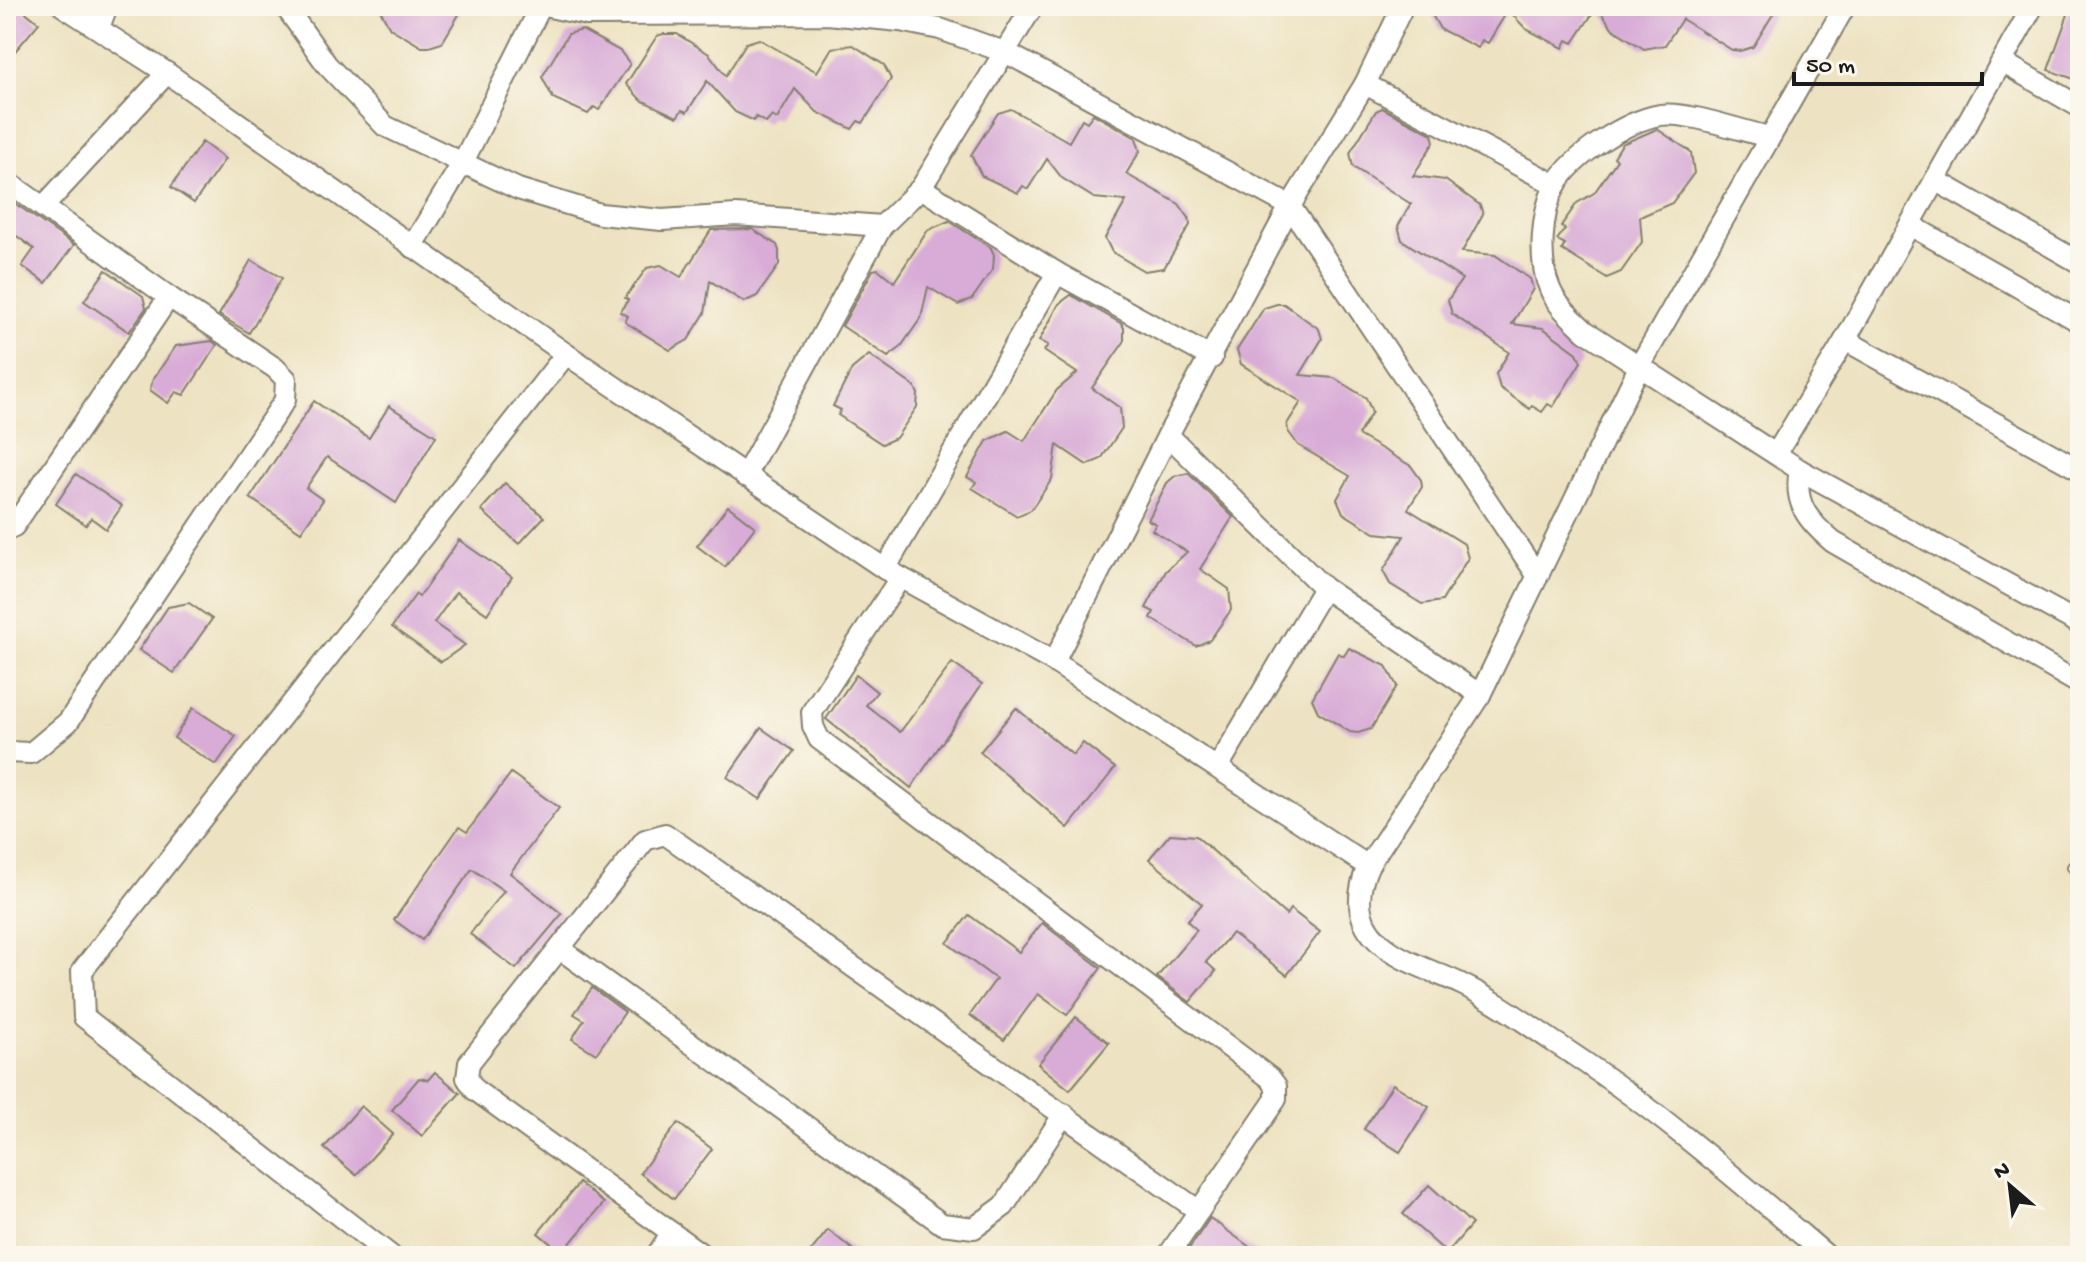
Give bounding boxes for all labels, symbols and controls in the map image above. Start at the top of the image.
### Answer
scale bar [1794,36,1982,86]
text: 50 m [1806,53,1855,82]
north arrow [1970,1146,2050,1226]
text: N [1990,1157,2015,1187]

